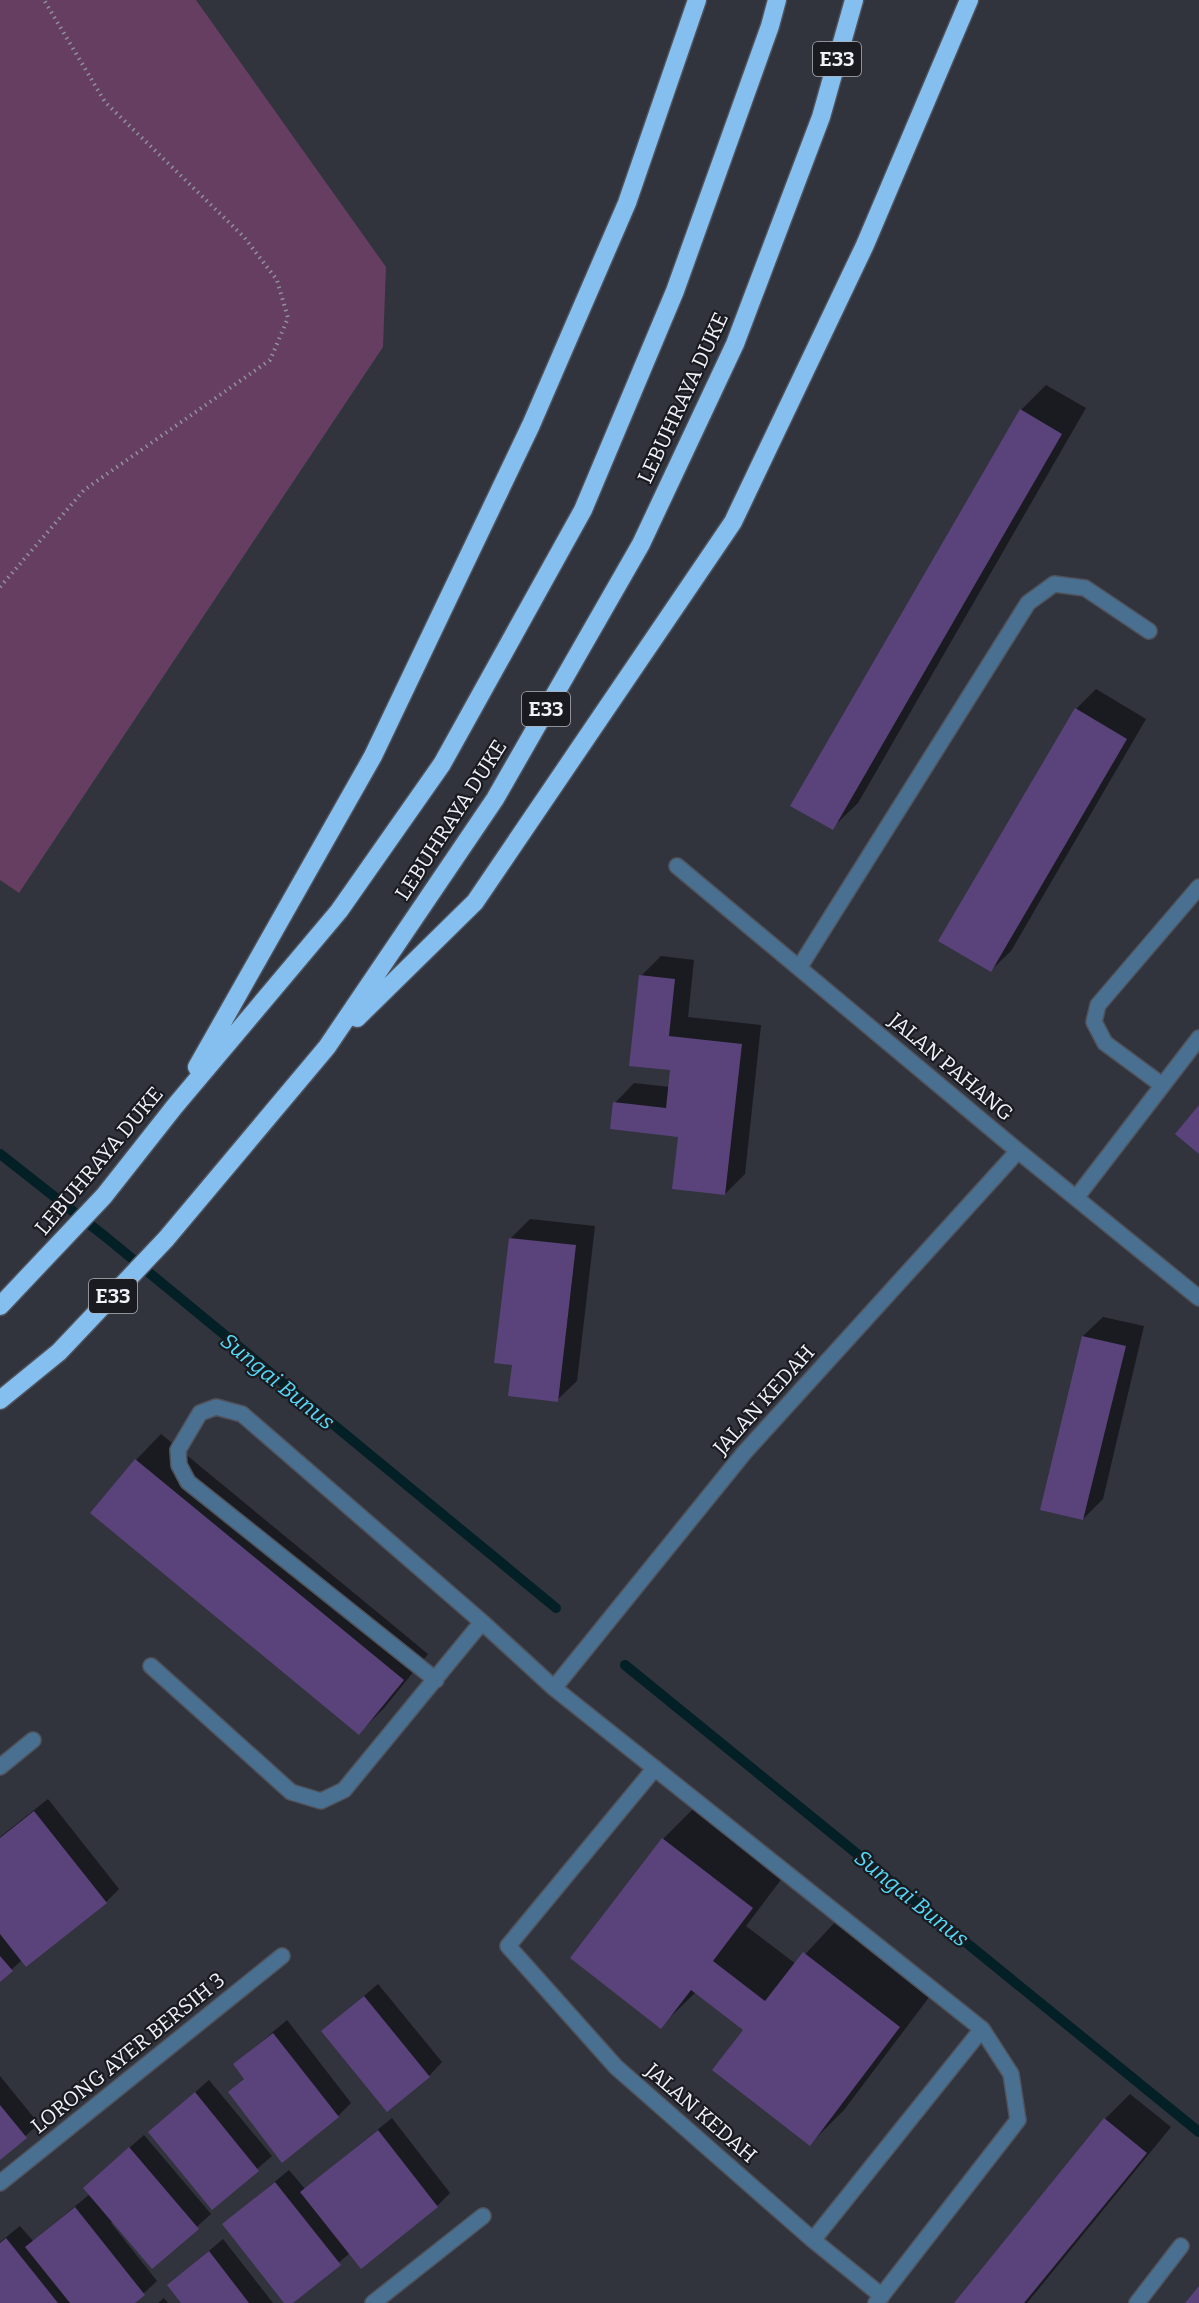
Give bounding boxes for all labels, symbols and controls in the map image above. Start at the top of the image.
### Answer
road number: E33 [813,42,861,76]
street label: LEBUHRAYA DUKE [632,308,734,488]
road number: E33 [522,692,570,726]
street label: LEBUHRAYA DUKE [390,735,512,905]
street label: JALAN PAHANG [883,1007,1019,1127]
street label: LEBUHRAYA DUKE [29,1082,169,1240]
road number: E33 [89,1279,137,1313]
water label: Sungai Bunus [215,1327,340,1436]
street label: JALAN KEDAH [707,1340,820,1461]
water label: Sungai Bunus [849,1844,974,1953]
street label: LORONG AYER BERSIH 3 [26,1967,230,2139]
street label: JALAN KEDAH [639,2057,762,2168]

